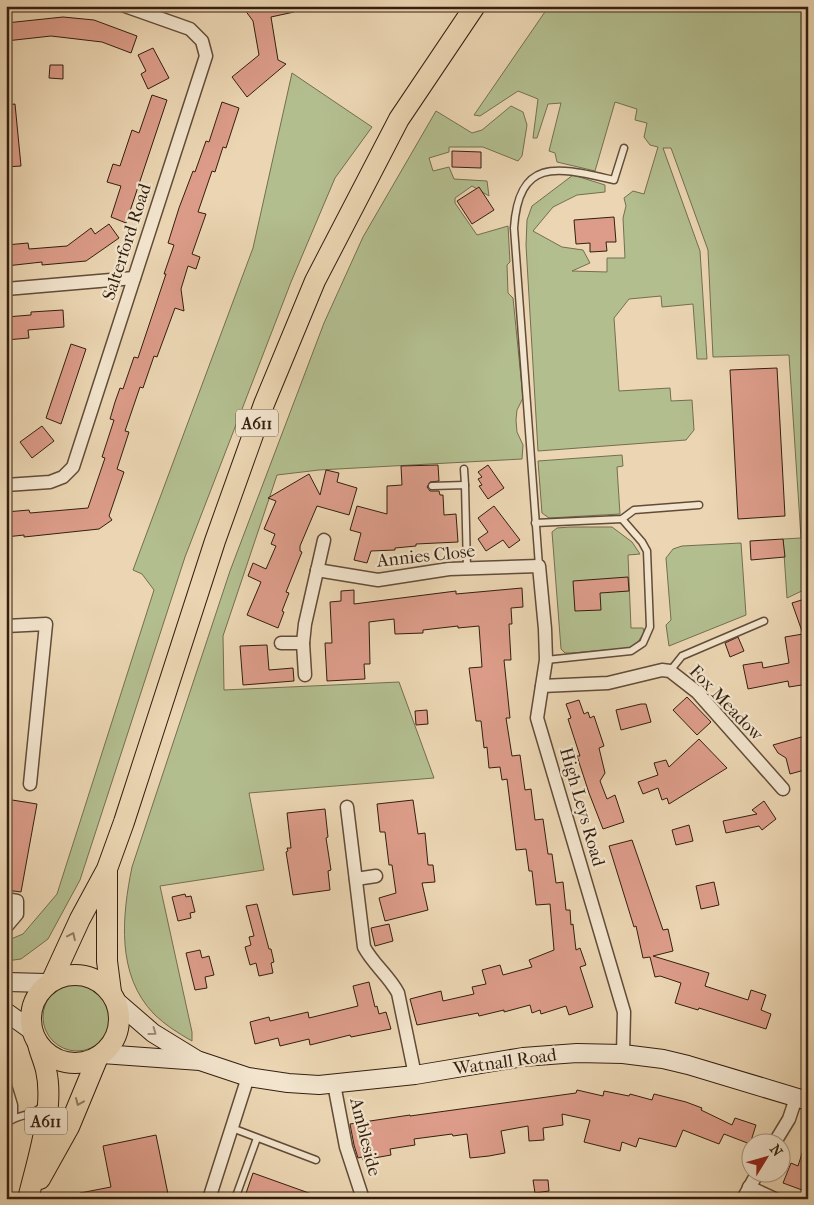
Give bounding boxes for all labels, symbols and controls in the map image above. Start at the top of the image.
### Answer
street label: Salterford Road [98,181,156,303]
road number: A611 [236,409,278,436]
street label: Annies Close [375,540,476,572]
street label: Fox Meadow [685,661,768,746]
street label: High Leys Road [555,745,609,869]
one-way arrow [66,932,77,941]
one-way arrow [147,1026,156,1035]
street label: Watnall Road [451,1044,558,1080]
street label: Ambleside [345,1095,385,1179]
one-way arrow [75,1097,85,1106]
road number: A611 [25,1108,67,1134]
north arrow [742,1132,792,1182]
text: N [766,1141,786,1160]

